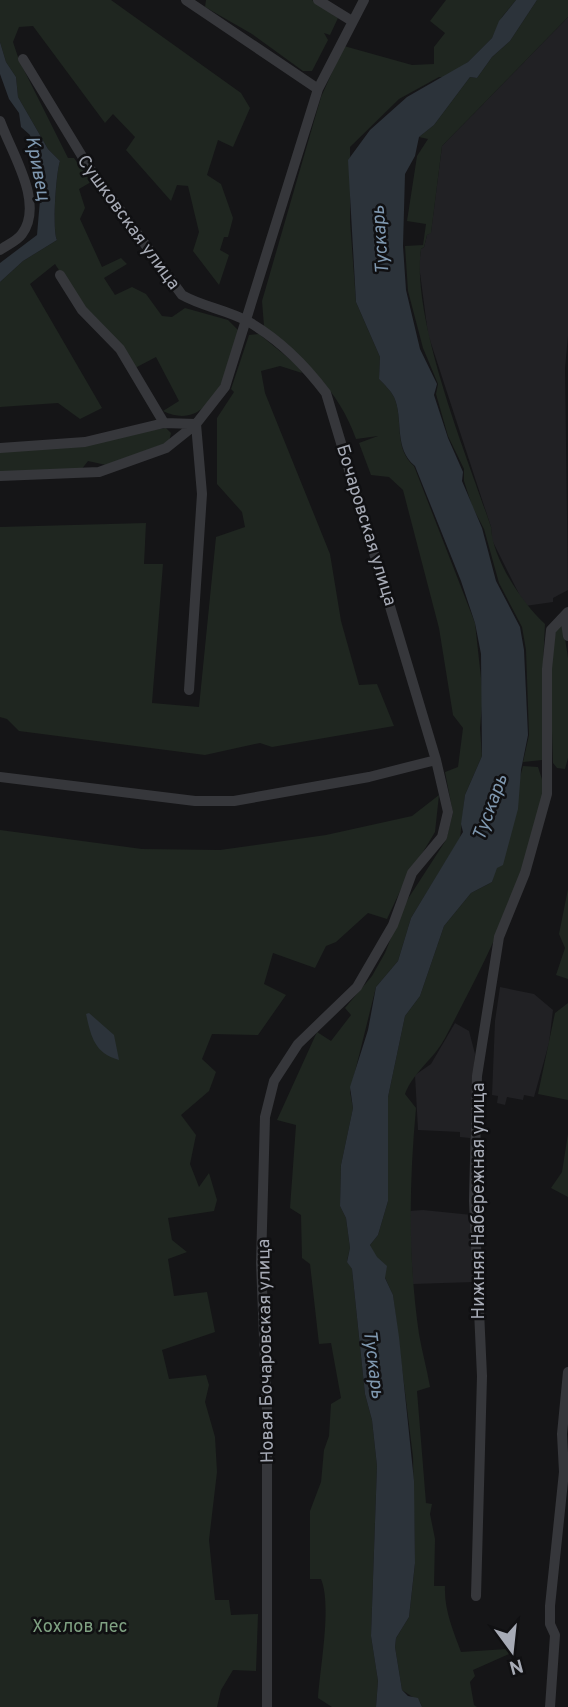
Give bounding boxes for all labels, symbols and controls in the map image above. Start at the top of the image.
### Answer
water label: Кривец [19,134,55,203]
street label: Сушковская улица [71,151,184,295]
water label: Тускарь [367,205,395,275]
street label: Бочаровская улица [330,442,401,609]
water label: Тускарь [468,771,514,844]
street label: Нижняя Набережная улица [468,1083,491,1319]
street label: Новая Бочаровская улица [253,1239,280,1463]
water label: Тускарь [357,1329,389,1400]
park label: Хохлов лес [32,1616,128,1639]
north arrow [477,1616,547,1686]
text: N [506,1652,526,1679]

